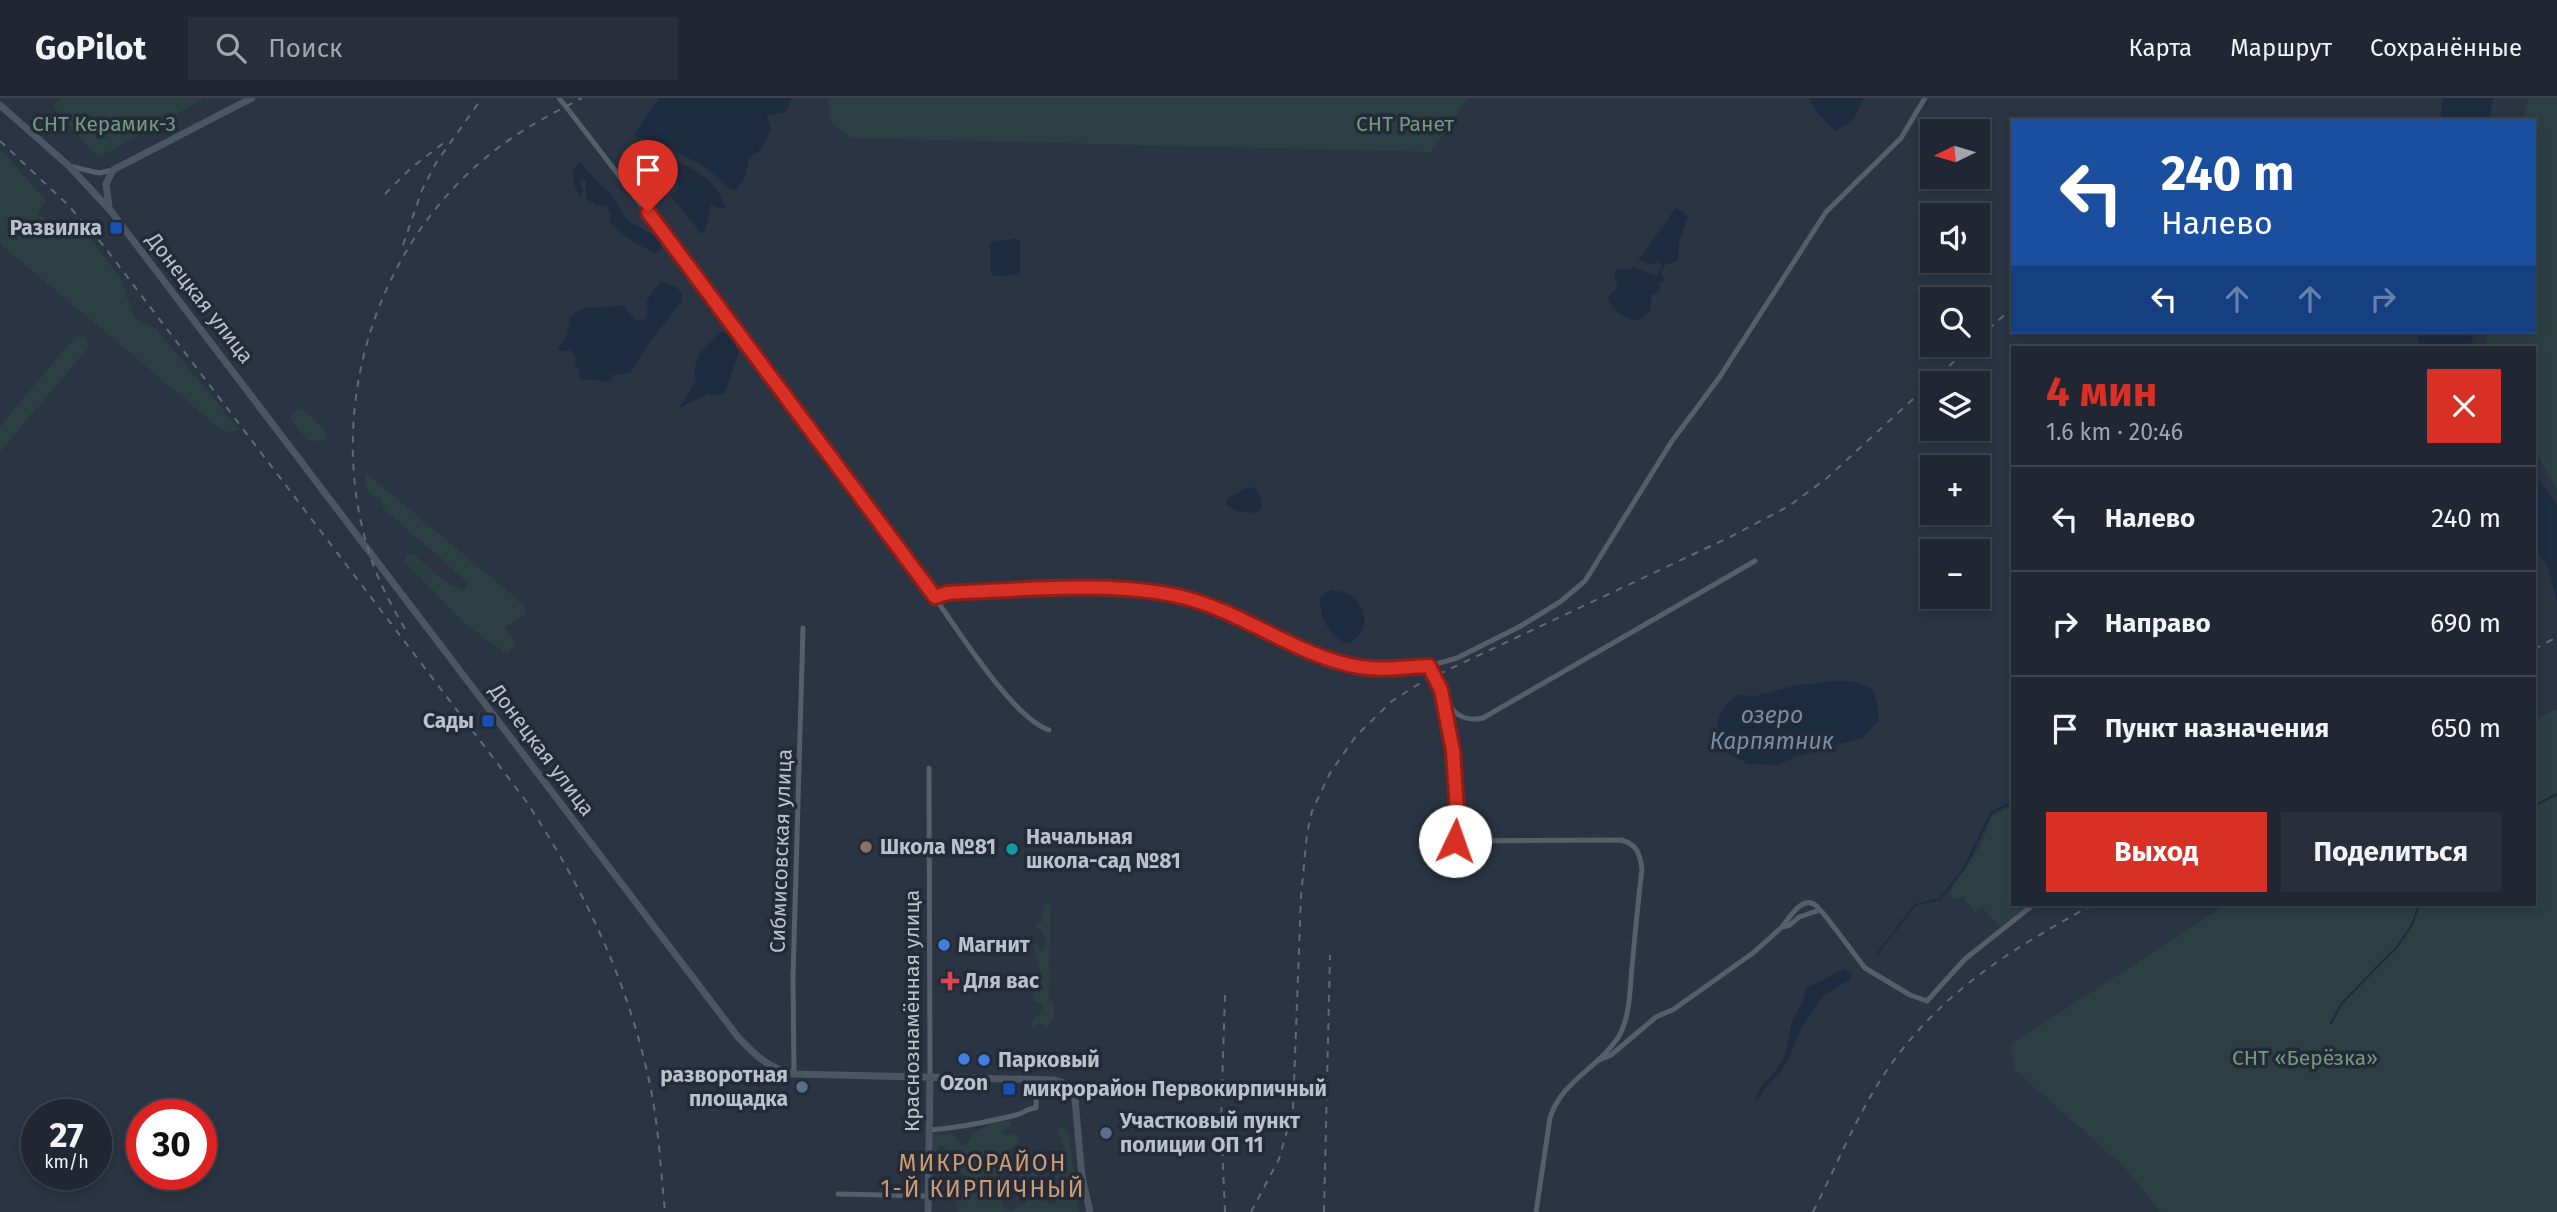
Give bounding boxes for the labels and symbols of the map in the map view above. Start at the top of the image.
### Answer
park label: СНТ Керамик-3 [32,111,176,137]
park label: СНТ Ранет [1356,111,1454,137]
north arrow [1920,119,1990,189]
pin [618,140,678,212]
place label: Развилка [10,215,102,241]
marker: Развилка [108,220,124,236]
street label: Донецкая улица [140,227,259,369]
street label: Донецкая улица [483,678,600,821]
water label: озеро Карпятник [1710,701,1834,755]
place label: Сады [423,708,474,734]
marker: Сады [480,713,496,729]
street label: Сибмисовская улица [764,748,798,954]
position arrow [1418,804,1492,878]
place label: Начальная школа-сад №81 [1026,824,1181,874]
place label: Школа №81 [880,834,996,860]
marker: Школа №81 [858,839,874,855]
marker: Начальная школа-сад №81 [1004,841,1020,857]
street label: Краснознамённая улица [899,890,925,1132]
place label: Магнит [958,932,1031,958]
marker: Магнит [936,937,952,953]
place label: Для вас [963,968,1039,994]
marker: Для вас [942,973,958,989]
park label: СНТ «Берёзка» [2232,1045,2378,1071]
place label: Парковый [998,1047,1100,1073]
marker: Ozon [956,1051,972,1067]
marker: Парковый [976,1052,992,1068]
place label: разворотная площадка [660,1062,788,1112]
place label: Ozon [940,1070,988,1096]
place label: микрорайон Первокирпичный [1023,1076,1327,1102]
marker: разворотная площадка [794,1079,810,1095]
marker: микрорайон Первокирпичный [1001,1081,1017,1097]
speed limit sign: 30 [126,1099,217,1190]
place label: Участковый пункт полиции ОП 11 [1119,1108,1301,1158]
marker: Участковый пункт полиции ОП 11 [1098,1125,1114,1141]
district label: МИКРОРАЙОН 1-Й КИРПИЧНЫЙ [880,1149,1086,1203]

